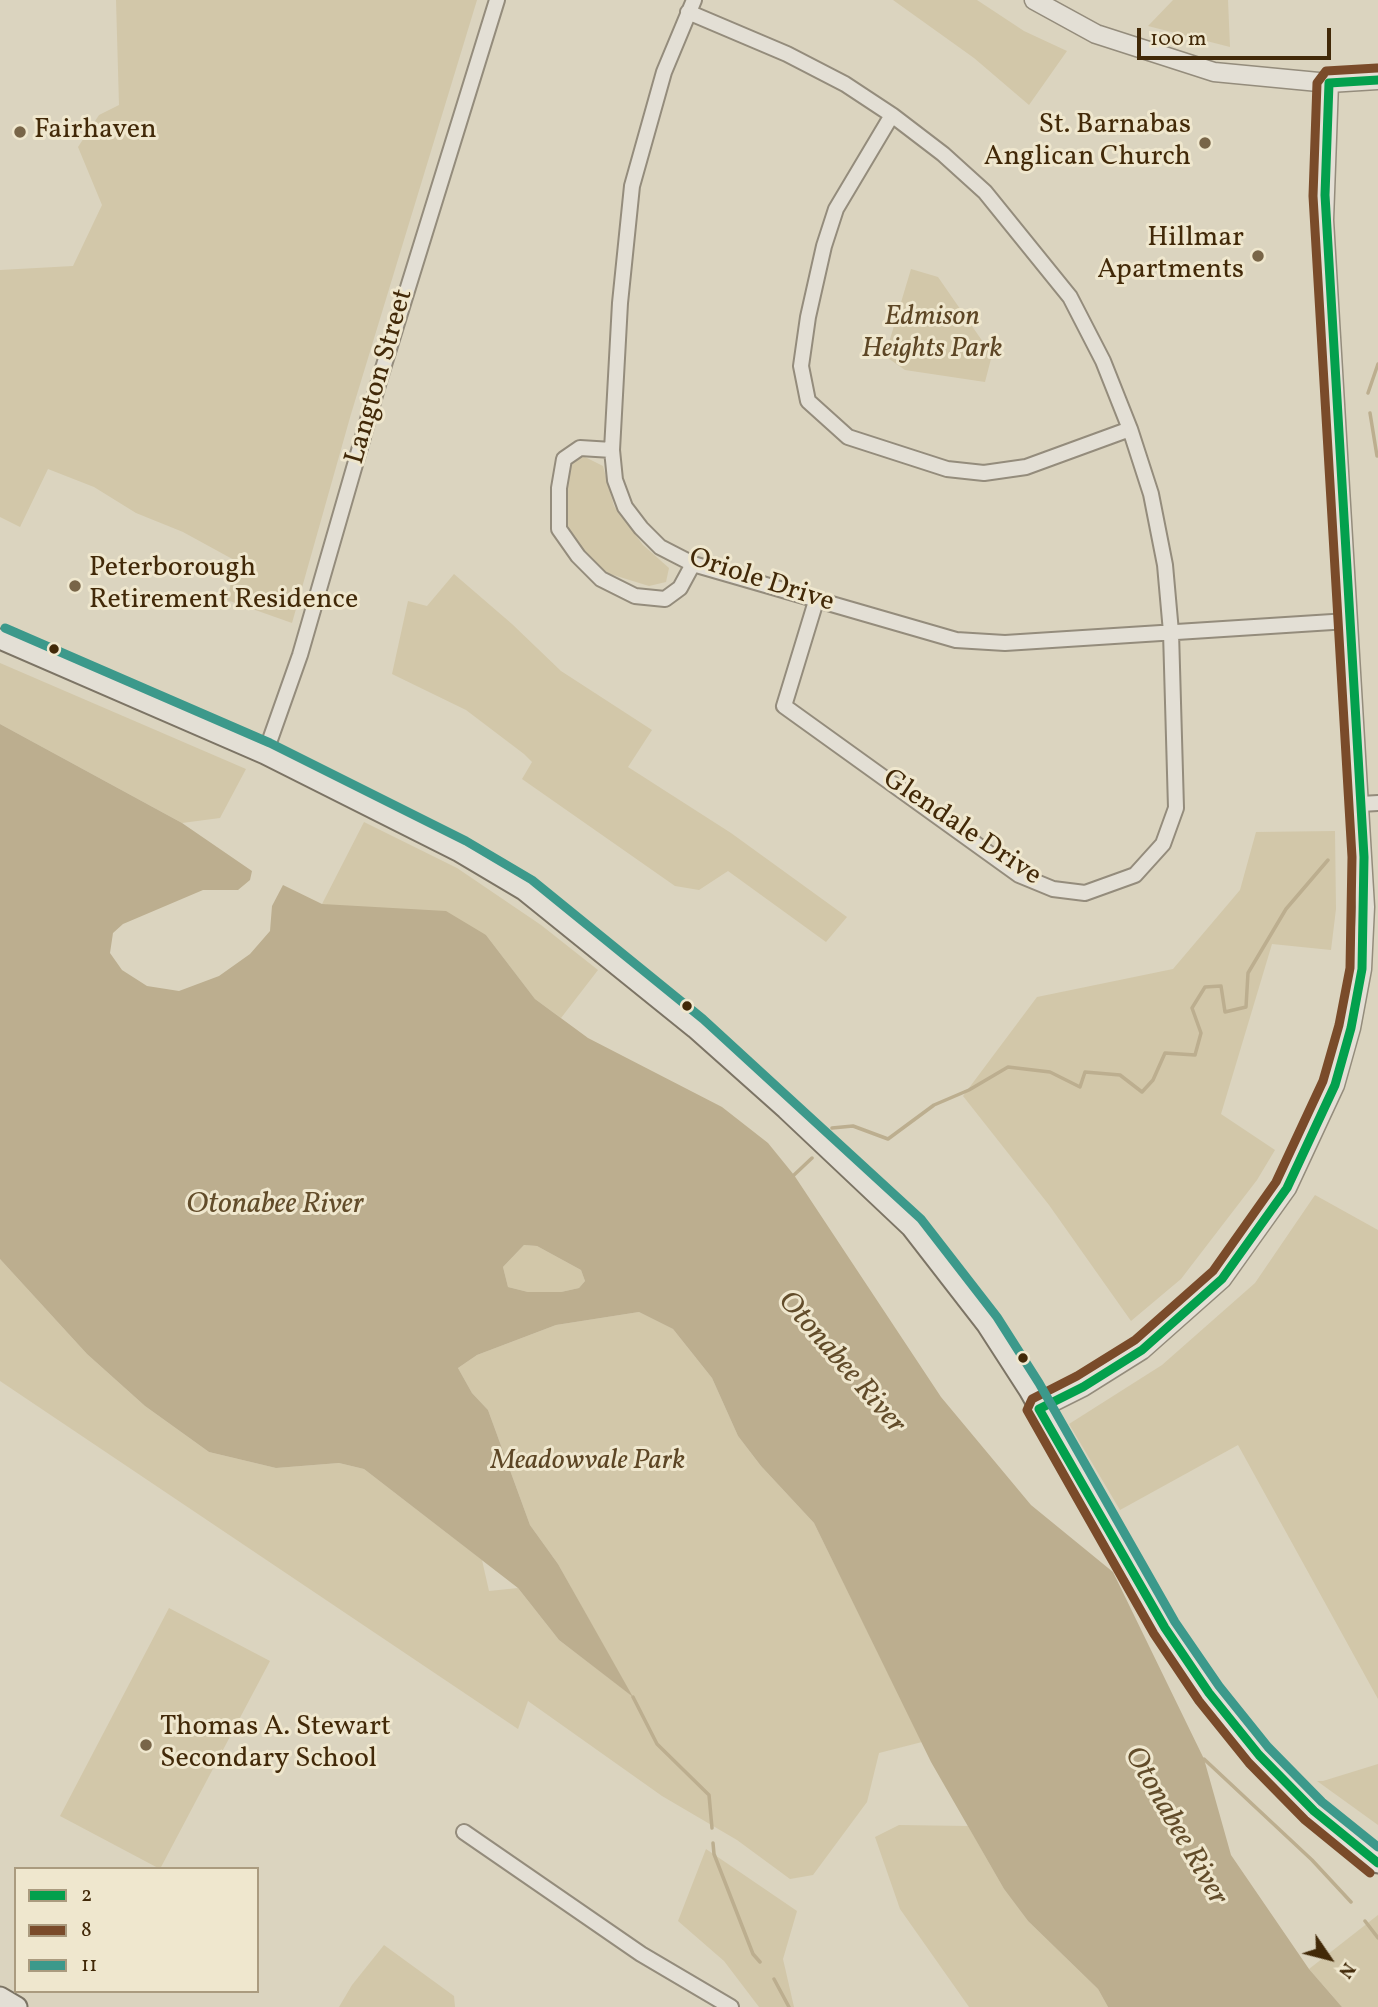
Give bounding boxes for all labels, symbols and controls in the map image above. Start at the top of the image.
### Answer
scale bar [1140,14,1334,58]
text: 100 m [1150,25,1207,54]
place label: St. Barnabas Anglican Church [984,110,1191,176]
place label: Fairhaven [34,115,157,149]
marker: Fairhaven [12,124,28,140]
marker: St. Barnabas Anglican Church [1197,135,1213,151]
place label: Hillmar Apartments [1097,223,1244,289]
marker: Hillmar Apartments [1250,248,1266,264]
street label: Langton Street [340,285,422,469]
park label: Edmison Heights Park [861,302,1003,368]
street label: Oriole Drive [684,543,838,621]
place label: Peterborough Retirement Residence [89,553,358,619]
marker: Peterborough Retirement Residence [67,578,83,594]
unlabelled marker [47,642,61,656]
street label: Glendale Drive [875,764,1047,894]
unlabelled marker [680,999,694,1013]
water label: Otonabee River [186,1188,364,1224]
water label: Otonabee River [768,1285,912,1443]
unlabelled marker [1016,1351,1030,1365]
park label: Meadowvale Park [491,1446,685,1480]
place label: Thomas A. Stewart Secondary School [160,1712,391,1778]
marker: Thomas A. Stewart Secondary School [138,1737,154,1753]
water label: Otonabee River [1114,1741,1234,1913]
legend [14,1867,259,1993]
text: 2 [81,1881,92,1910]
text: 8 [81,1916,92,1945]
north arrow [1294,1923,1364,1993]
text: 11 [81,1951,97,1980]
text: N [1332,1957,1361,1983]

